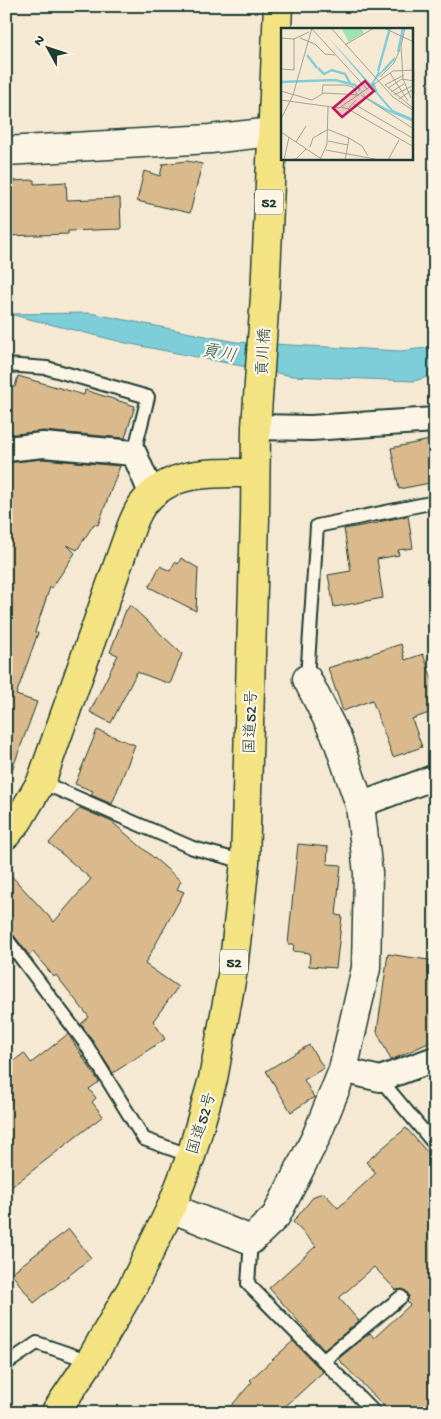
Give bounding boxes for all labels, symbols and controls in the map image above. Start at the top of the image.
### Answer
north arrow [22,22,72,72]
inset map [281,28,414,160]
text: N [31,32,49,50]
road number: 52 [255,190,283,214]
street label: 貢川橋 [254,328,276,377]
water label: 貢川 [199,341,238,368]
street label: 国道52号 [241,690,263,755]
road number: 52 [220,950,248,974]
street label: 国道52号 [184,1090,222,1158]

